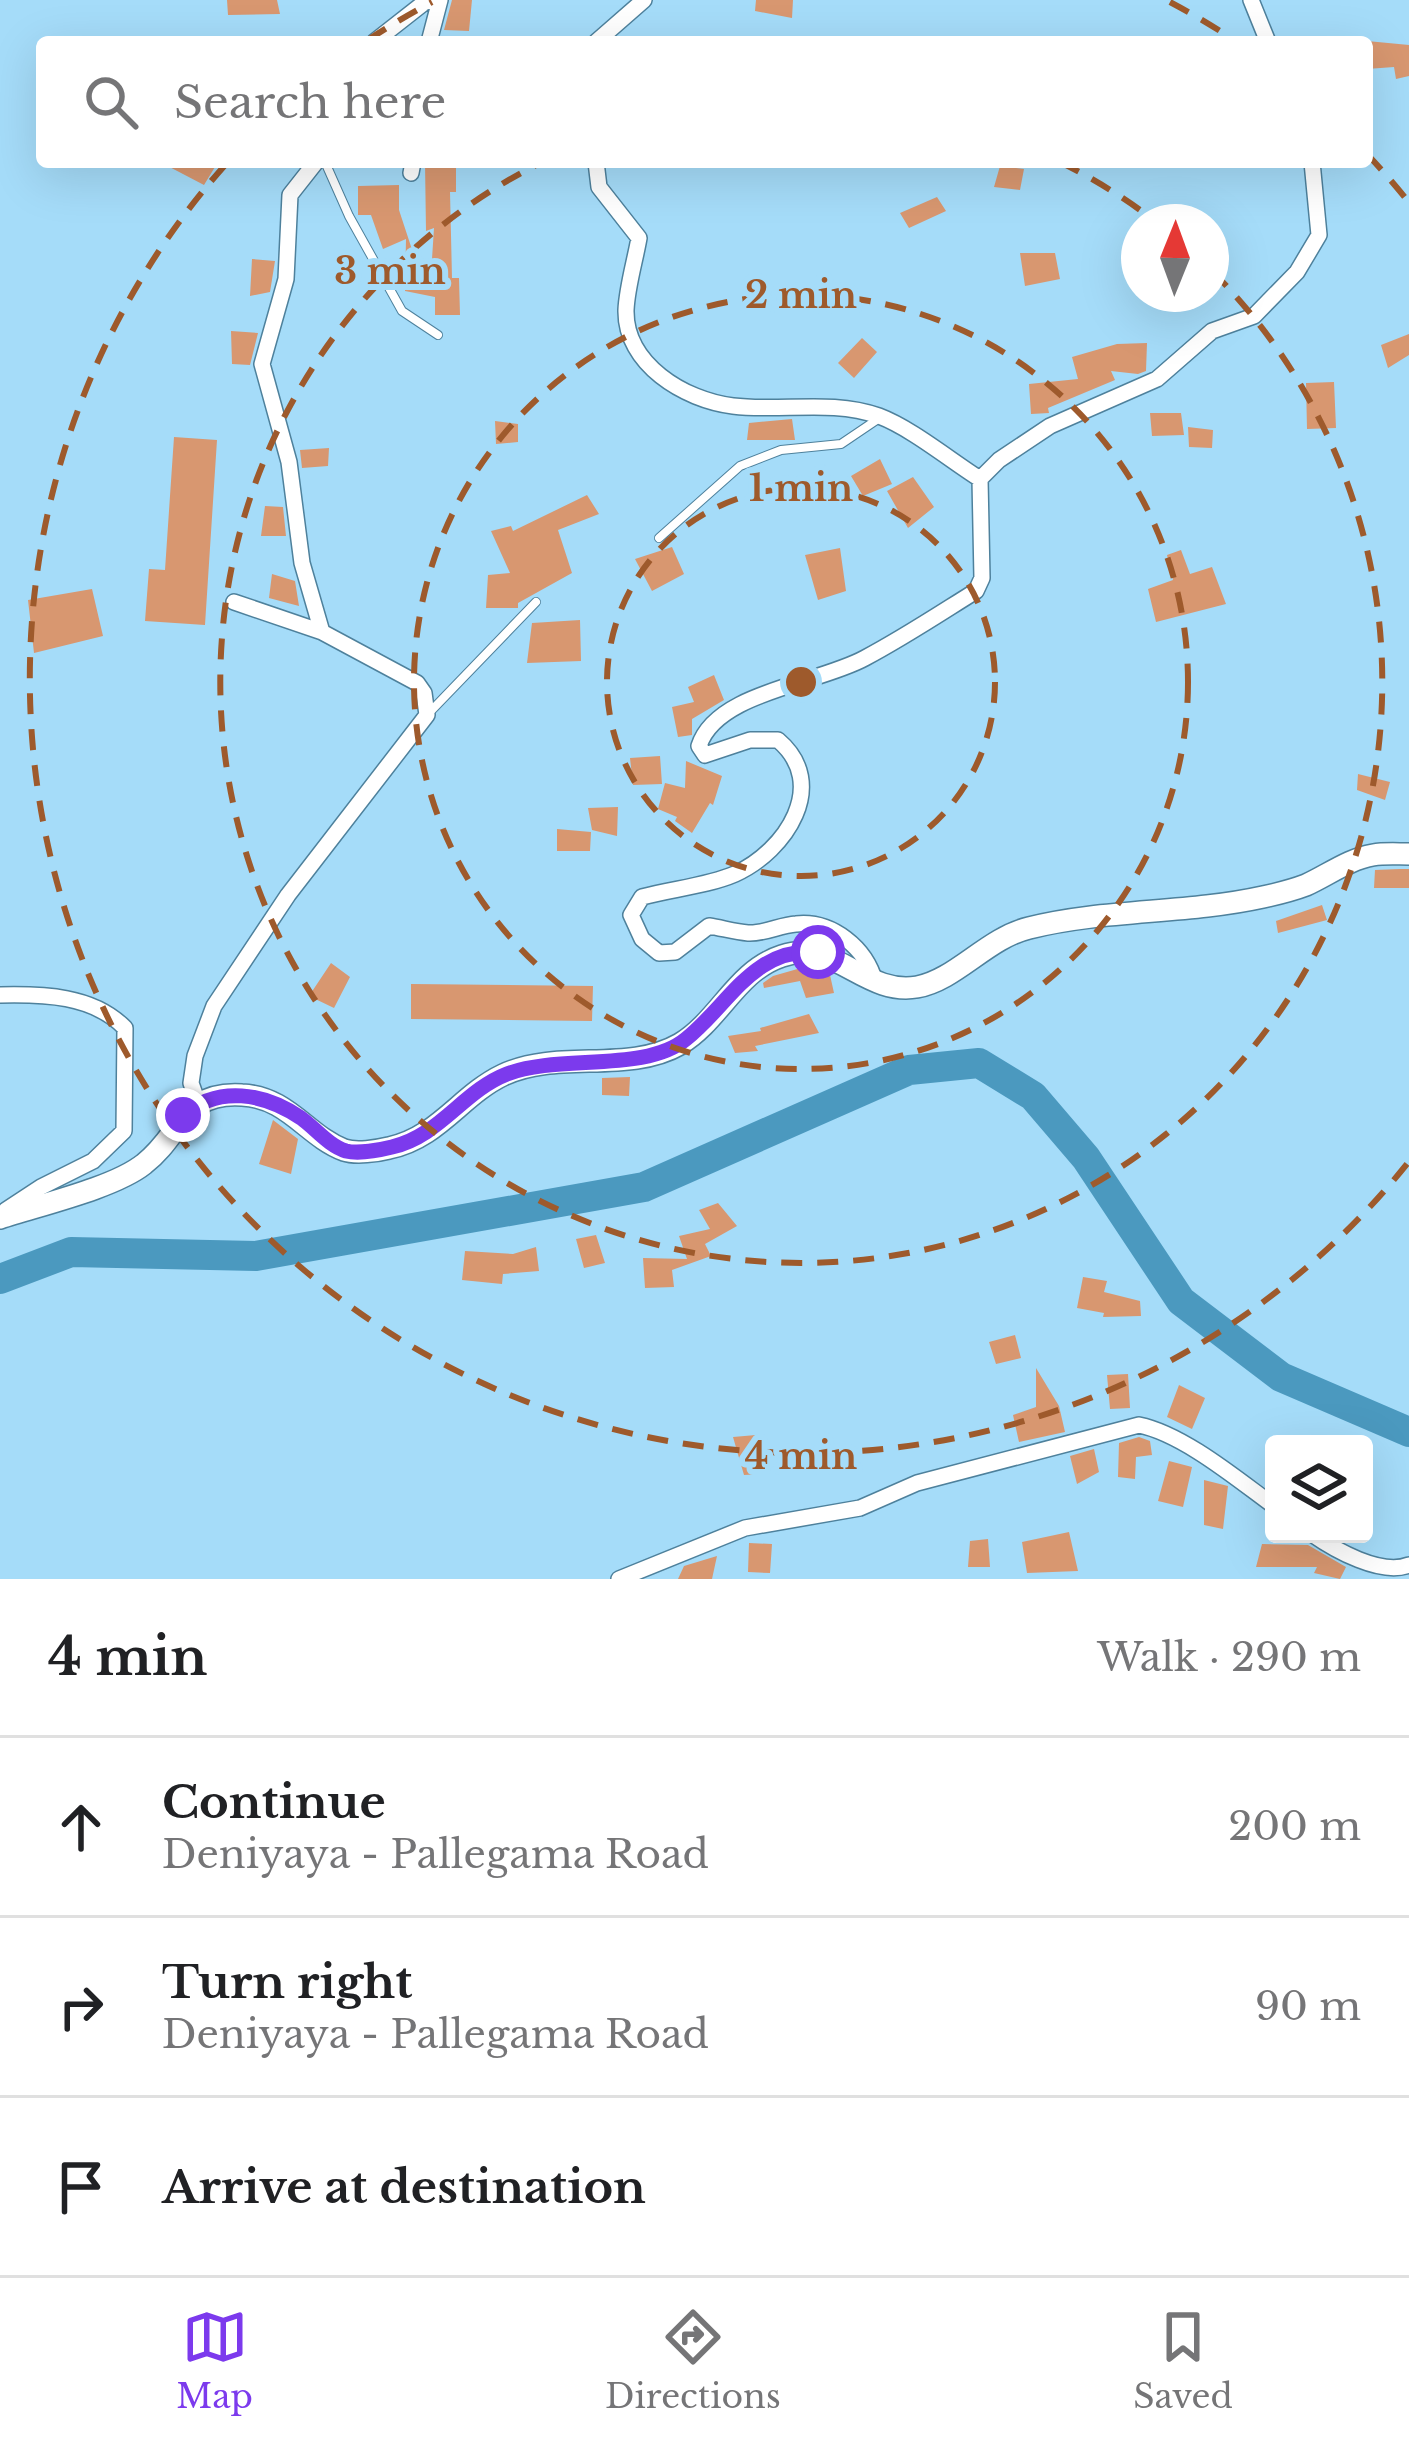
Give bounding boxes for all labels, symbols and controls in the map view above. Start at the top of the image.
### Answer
search box [36,36,1373,168]
icon: search [78,69,144,135]
text: Search here [174,74,446,130]
north arrow [1121,204,1229,312]
text: 3 min [334,249,446,294]
text: 2 min [745,273,857,318]
text: 1 min [749,466,853,511]
centre of rings [780,661,822,703]
route start [791,925,845,979]
route end [156,1088,210,1142]
text: 4 min [745,1434,857,1479]
map controls [1265,1435,1373,1543]
button: layers [1265,1435,1373,1543]
text: 4 min [48,1626,207,1689]
text: Walk · 290 m [1097,1633,1361,1682]
text: Continue [162,1774,386,1830]
icon: ahead [48,1794,114,1860]
text: 200 m [1228,1802,1361,1851]
text: Deniyaya - Pallegama Road [162,1830,709,1879]
text: Turn right [162,1954,412,2010]
icon: right [48,1974,114,2040]
text: 90 m [1255,1982,1361,2031]
text: Deniyaya - Pallegama Road [162,2010,709,2059]
icon: arrive [48,2154,114,2220]
text: Arrive at destination [162,2159,646,2215]
tab: Map [176,2304,253,2417]
tab: Directions [605,2304,781,2417]
tab: Saved [1133,2304,1233,2417]

